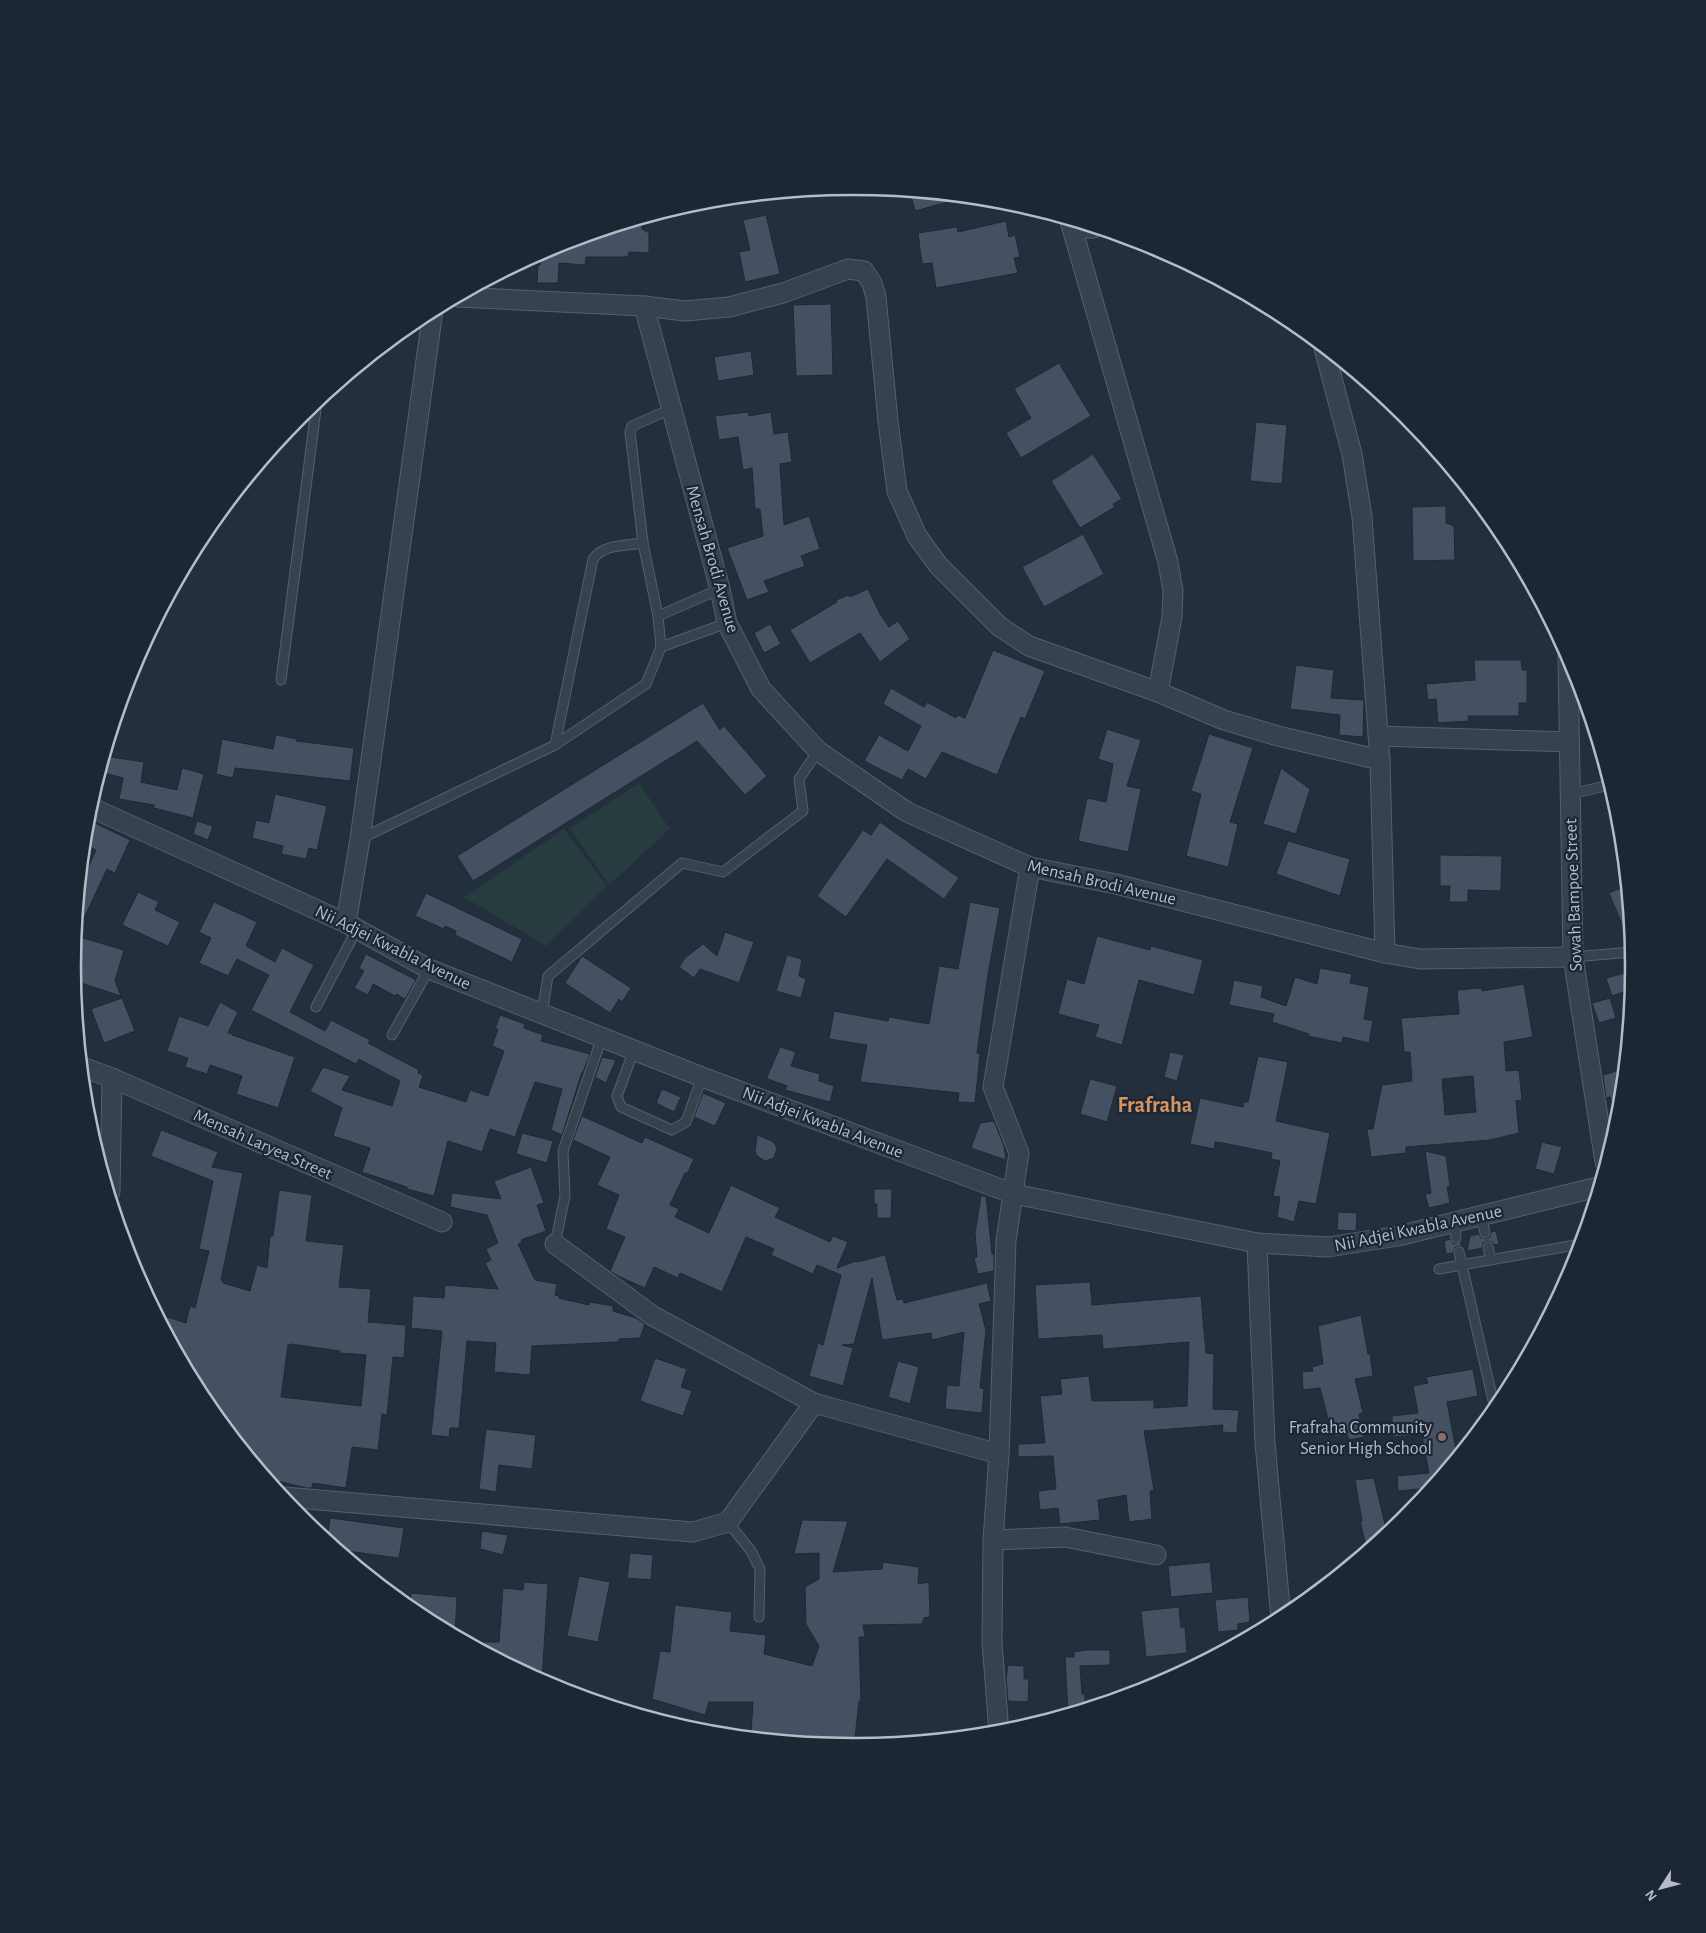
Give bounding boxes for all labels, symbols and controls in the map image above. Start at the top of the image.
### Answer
street label: Mensah Brodi Avenue [682,484,742,635]
street label: Sowah Bampoe Street [1562,818,1586,972]
street label: Mensah Brodi Avenue [1026,857,1178,909]
street label: Nii Adjei Kwabla Avenue [312,902,473,993]
street label: Nii Adjei Kwabla Avenue [740,1084,906,1162]
district label: Frafraha [1118,1094,1193,1116]
street label: Mensah Laryea Street [191,1106,335,1184]
street label: Nii Adjei Kwabla Avenue [1333,1202,1504,1256]
place label: Frafraha Community Senior High School [1289,1419,1432,1458]
marker: Frafraha Community Senior High School [1436,1431,1448,1443]
north arrow [1636,1863,1686,1913]
text: N [1643,1887,1660,1903]

